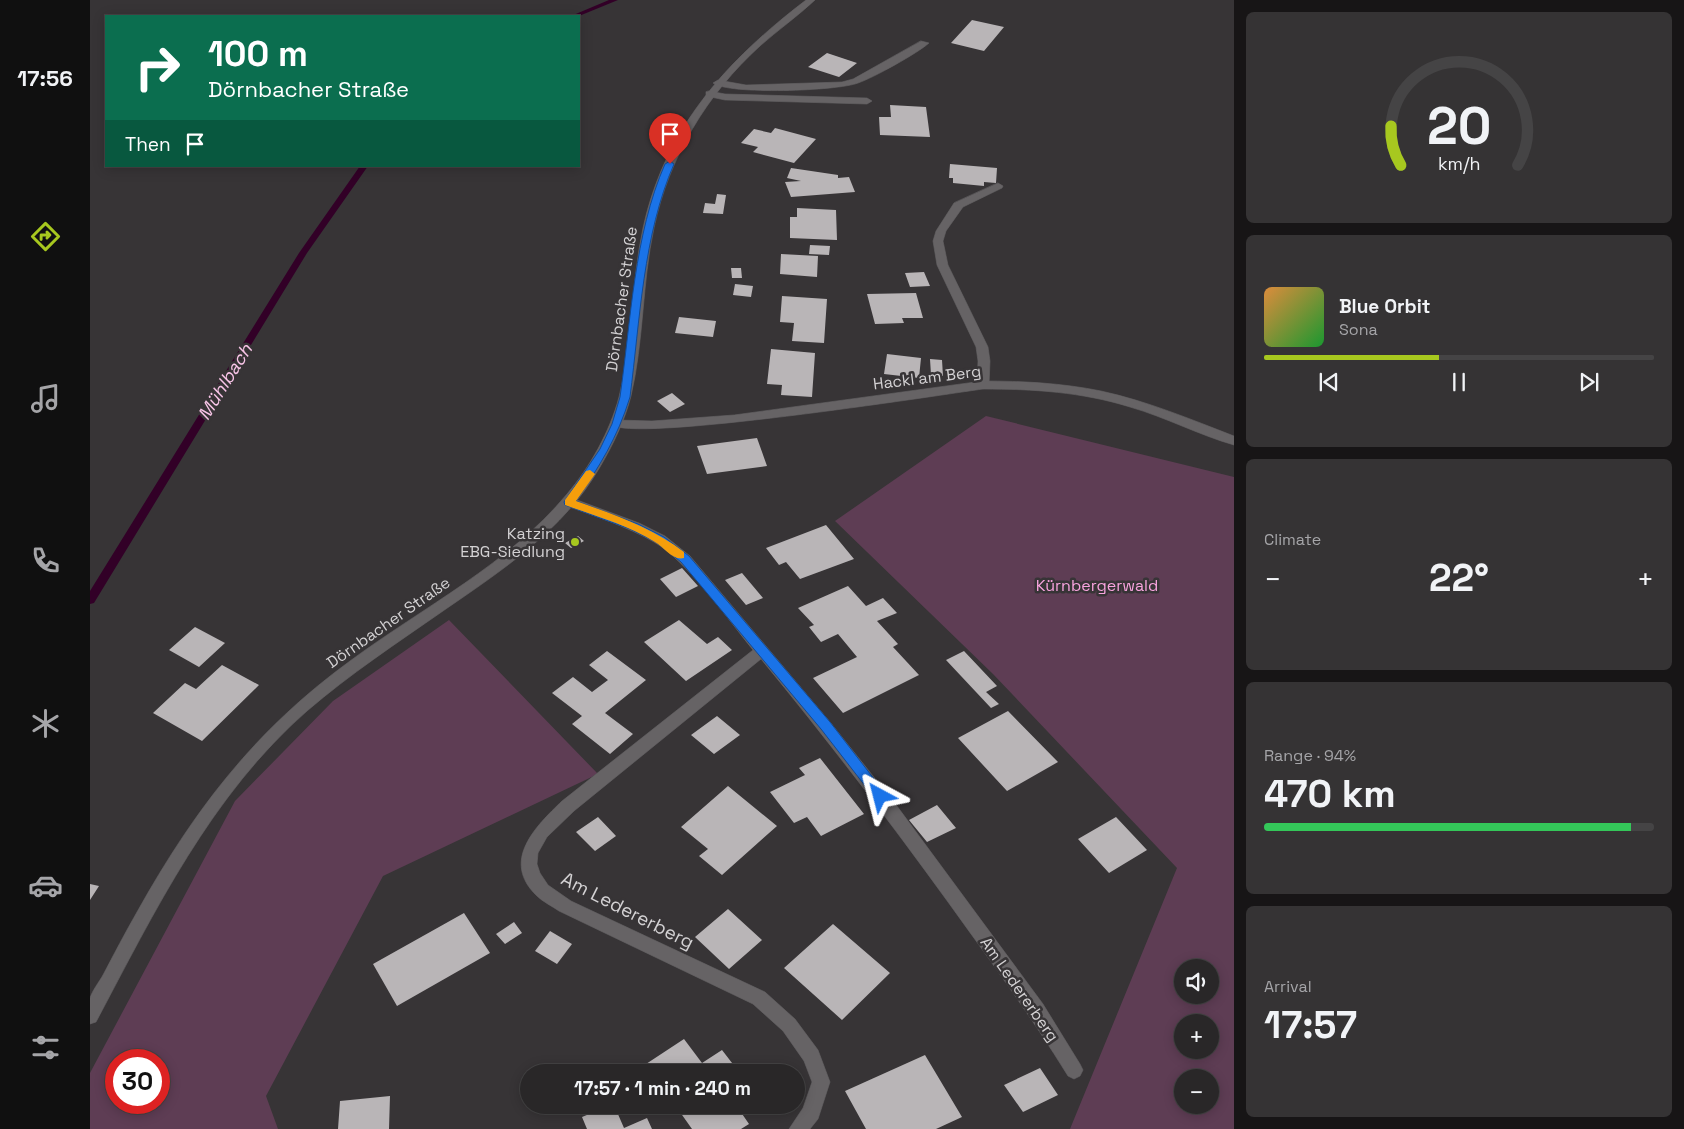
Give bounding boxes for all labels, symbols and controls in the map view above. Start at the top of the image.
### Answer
text: 100 m [208,32,308,76]
icon: right [125,35,190,100]
text: 17:56 [17,64,73,92]
text: Dörnbacher Straße [208,75,409,103]
text: 20 [1427,93,1491,159]
pin [649,113,691,164]
icon: arrive [656,120,684,148]
icon: arrive [181,130,209,158]
text: Then [125,132,171,157]
text: km/h [1438,152,1480,175]
icon: directions [28,219,63,254]
street label: Dörnbacher Straße [601,225,642,373]
text: Blue Orbit [1339,294,1430,319]
text: Sona [1339,319,1378,340]
water label: Mühlbach [192,339,257,424]
street label: Hackl am Berg [872,360,982,395]
icon: previous [1315,368,1343,396]
icon: pause [1445,368,1473,396]
icon: next [1575,368,1603,396]
icon: music [28,381,63,416]
place label: Katzing EBG-Siedlung [460,523,565,562]
text: Climate [1264,529,1321,550]
marker: Katzing EBG-Siedlung [569,536,581,548]
icon: phone [28,543,63,578]
text: 22° [1429,554,1489,602]
text: − [1264,561,1281,597]
text: + [1637,561,1654,597]
street label: Dörnbacher Straße [322,572,454,673]
park label: Kürnbergerwald [1036,575,1158,596]
icon: climate [28,706,63,741]
text: Range · 94% [1264,745,1356,766]
position arrow [853,769,905,821]
text: 470 km [1264,770,1396,818]
street label: Am Ledererberg [557,866,698,955]
icon: car [28,868,63,903]
street label: Am Ledererberg [976,933,1063,1046]
map controls [1174,959,1219,1114]
button: sound [1174,959,1219,1004]
text: Arrival [1264,976,1312,997]
text: 17:57 [1264,1001,1357,1049]
button: + [1174,1014,1219,1059]
icon: filters [28,1030,63,1065]
speed limit sign: 30 [105,1049,170,1114]
button: − [1174,1069,1219,1114]
text: 17:57 · 1 min · 240 m [574,1076,751,1101]

